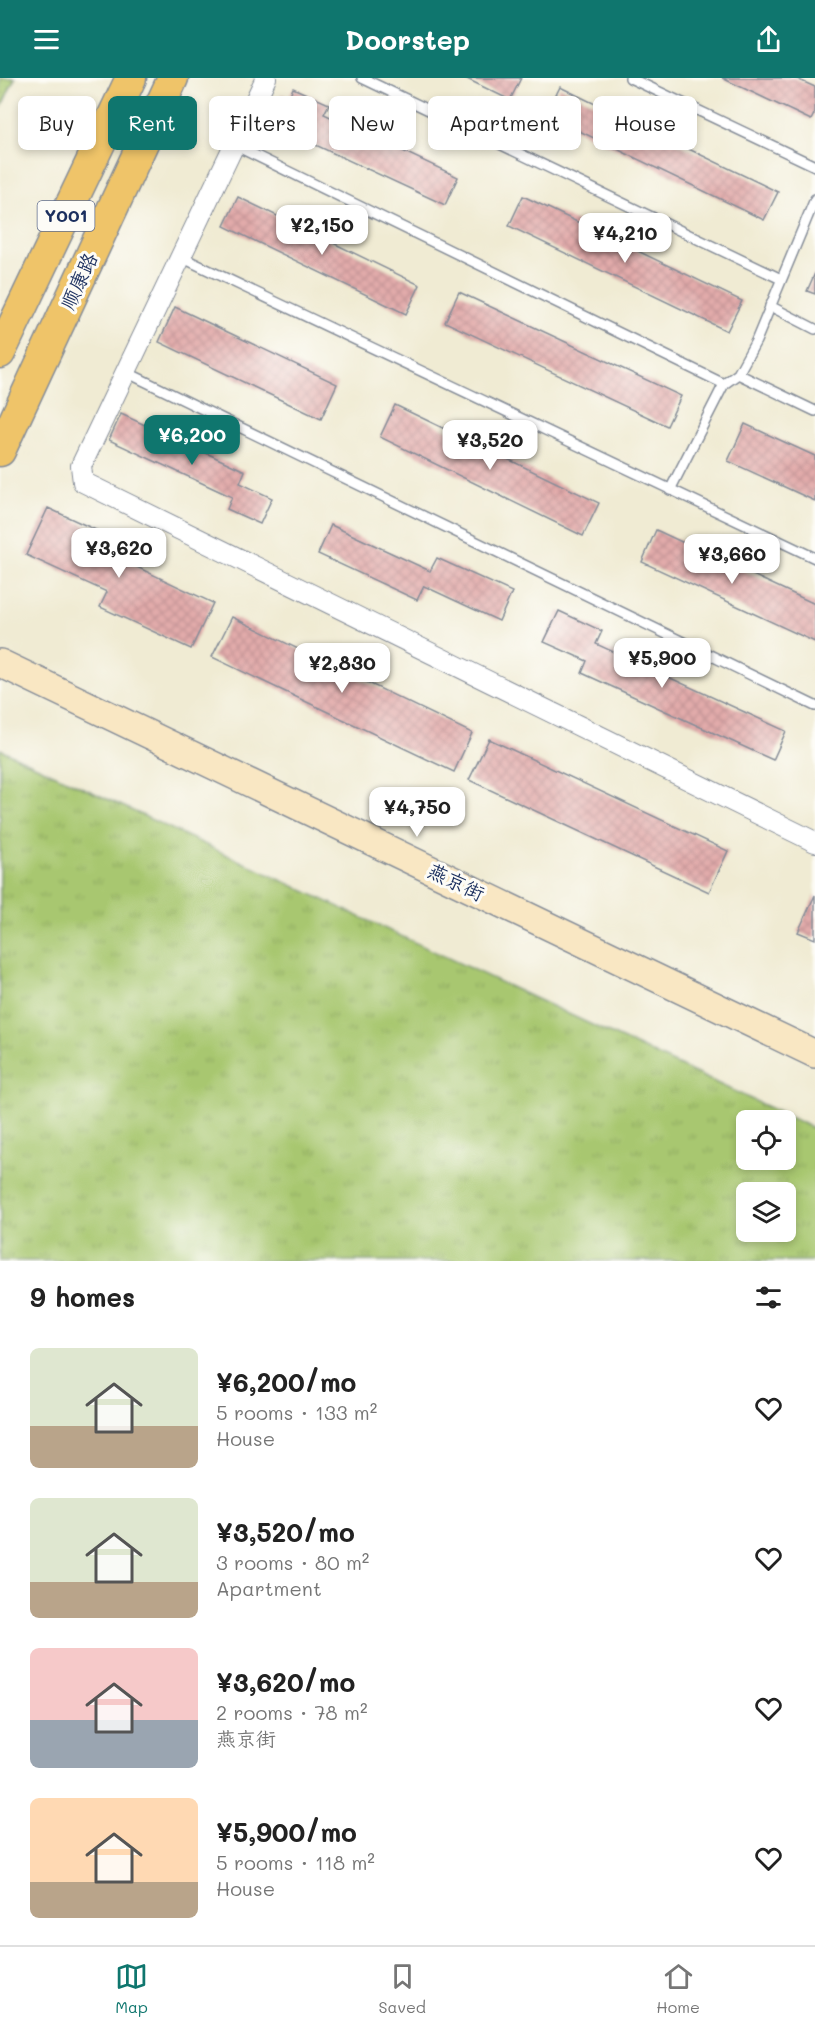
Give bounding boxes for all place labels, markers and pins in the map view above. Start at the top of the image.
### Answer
pin: ¥2,150 [273,205,371,256]
pin: ¥4,210 [576,213,674,264]
pin: ¥6,200 [143,415,241,466]
pin: ¥3,520 [441,420,539,471]
pin: ¥3,620 [70,528,168,579]
pin: ¥3,660 [683,534,781,585]
pin: ¥5,900 [613,638,711,689]
pin: ¥2,830 [293,643,391,694]
pin: ¥4,750 [368,787,466,838]

